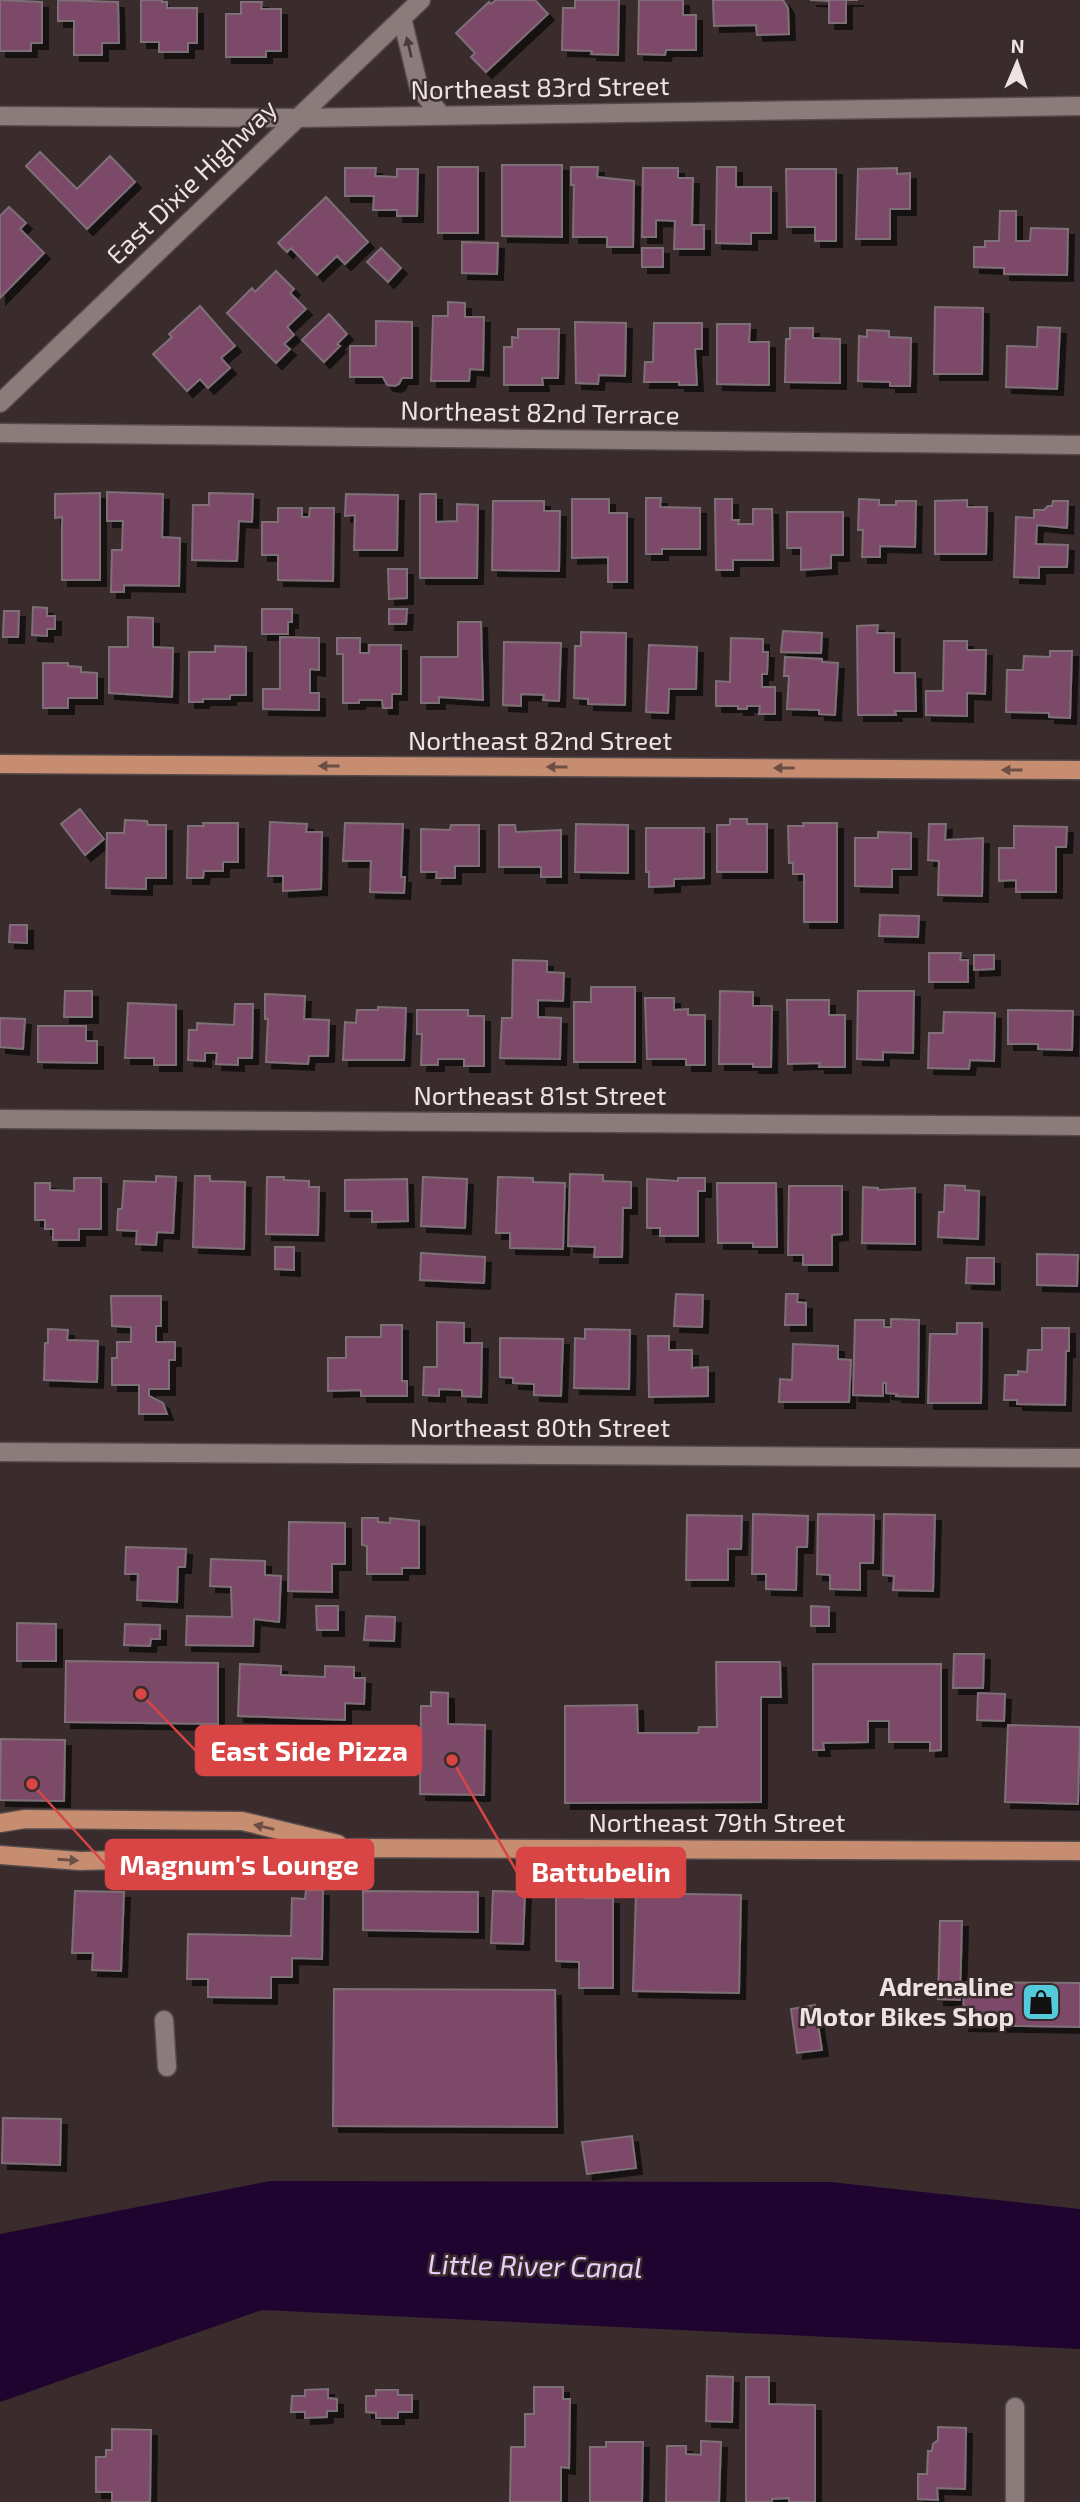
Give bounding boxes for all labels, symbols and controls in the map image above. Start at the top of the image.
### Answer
north arrow [982,28,1052,98]
text: N [1010,34,1025,57]
one-way arrow [403,36,414,58]
street label: Northeast 83rd Street [410,69,670,104]
street label: East Dixie Highway [100,92,283,270]
street label: Northeast 82nd Terrace [400,394,680,429]
street label: Northeast 82nd Street [408,724,672,755]
one-way arrow [318,760,340,772]
one-way arrow [546,761,568,773]
one-way arrow [773,763,795,774]
one-way arrow [1001,764,1023,776]
street label: Northeast 81st Street [414,1079,667,1110]
street label: Northeast 80th Street [410,1411,670,1442]
callout: East Side Pizza [196,1726,421,1775]
text: East Side Pizza [210,1733,408,1767]
street label: Northeast 79th Street [589,1806,846,1837]
one-way arrow [253,1821,275,1832]
callout: Magnum's Lounge [106,1840,373,1889]
text: Magnum's Lounge [119,1847,359,1881]
callout: Battubelin [517,1848,685,1897]
text: Battubelin [531,1854,671,1888]
one-way arrow [57,1855,79,1866]
place label: Adrenaline Motor Bikes Shop [799,1970,1014,2031]
shop icon: Adrenaline Motor Bikes Shop [1020,1981,1062,2023]
water label: Little River Canal [427,2246,643,2284]

